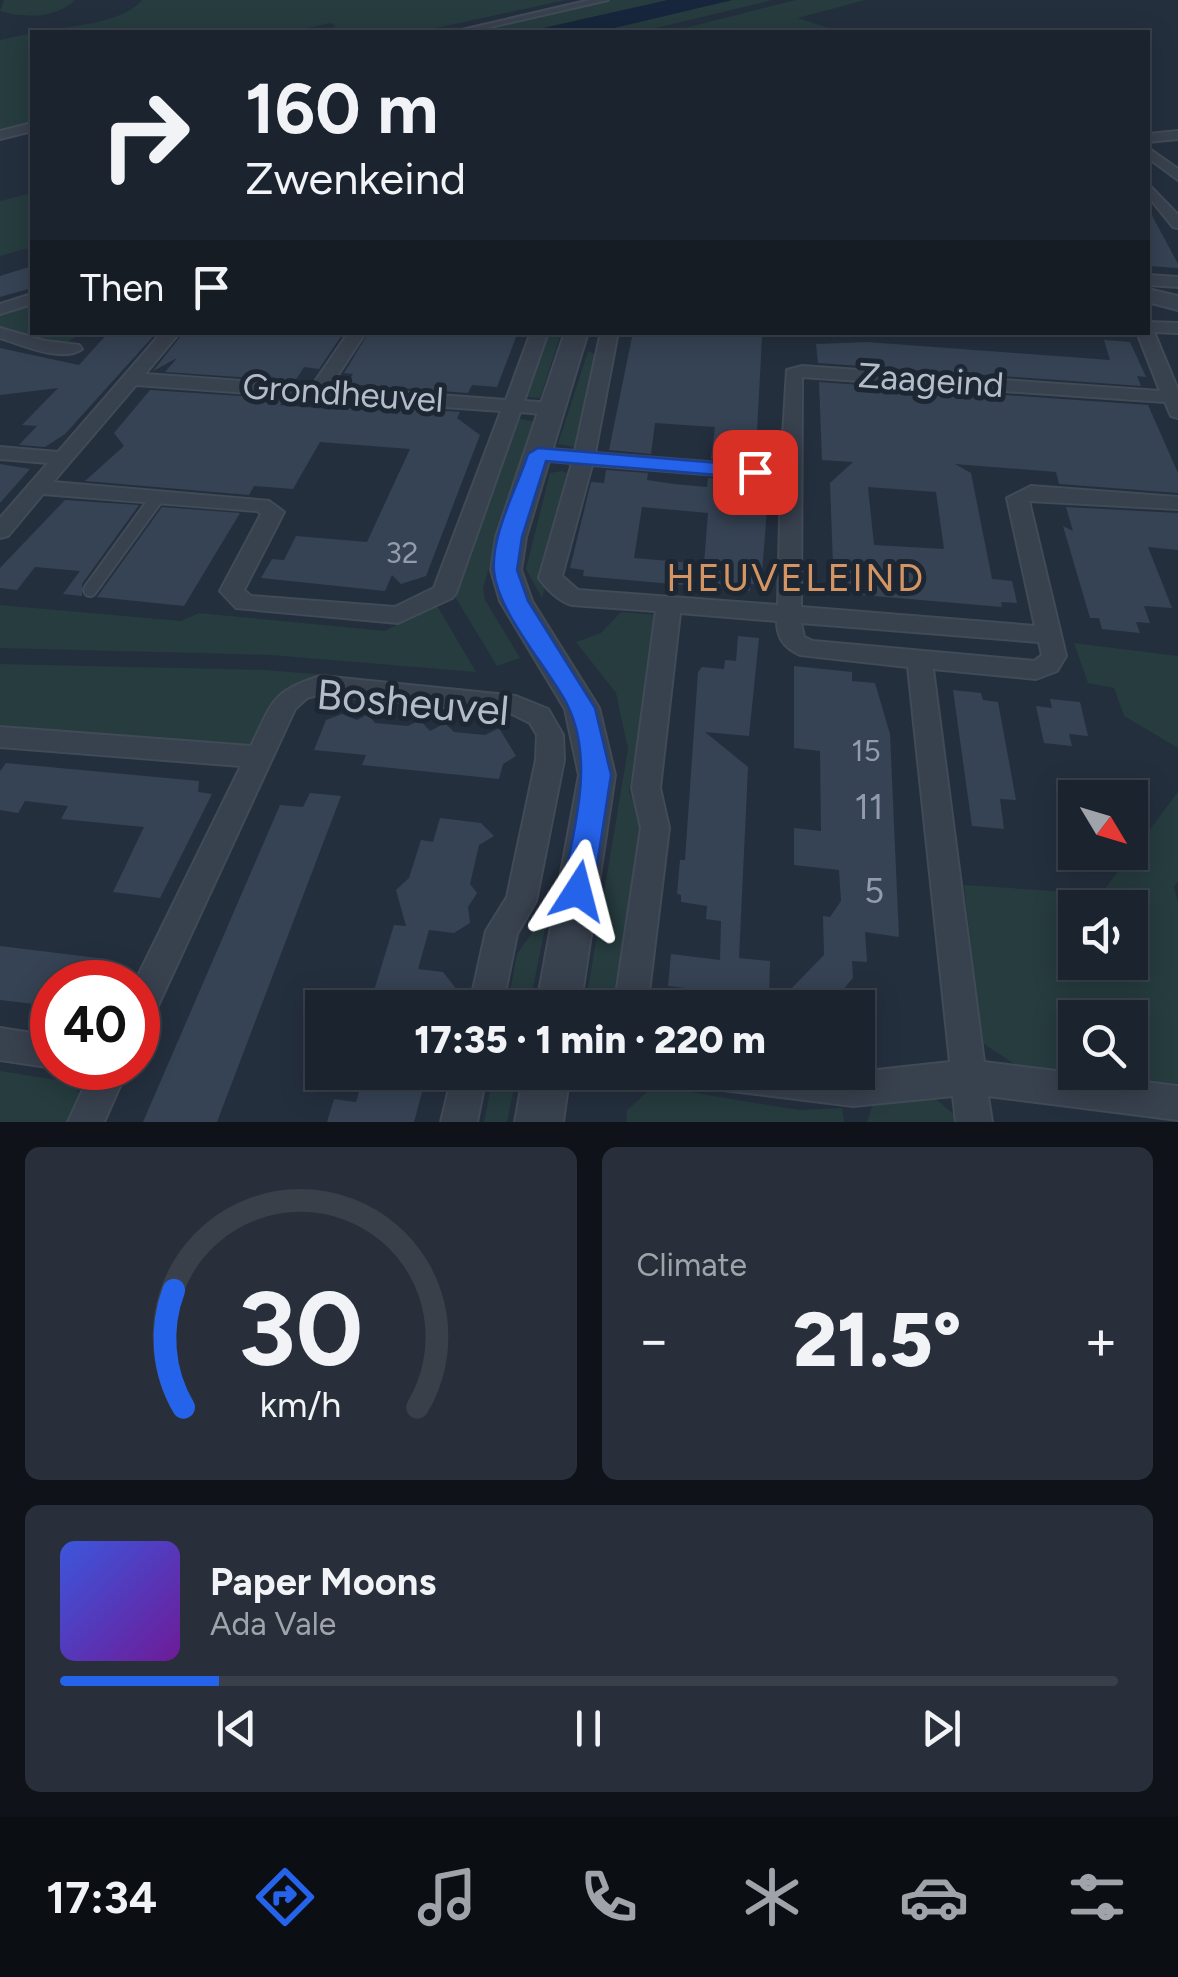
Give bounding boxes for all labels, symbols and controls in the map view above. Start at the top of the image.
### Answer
text: 160 m [245,66,438,151]
icon: right [80,70,210,200]
text: Zwenkeind [245,151,466,205]
icon: arrive [184,260,239,315]
text: Then [80,265,164,311]
street label: Zaageind [857,354,1005,406]
street label: Grondheuvel [241,365,445,421]
pin [713,430,798,515]
icon: arrive [728,445,783,500]
house number: 32 [385,534,419,571]
district label: HEUVELEIND [666,555,926,601]
street label: Bosheuvel [315,669,511,736]
house number: 15 [851,732,881,769]
north arrow [1058,780,1148,870]
map controls [1058,780,1148,1090]
house number: 11 [855,786,883,828]
position arrow [526,839,630,943]
house number: 5 [864,870,884,912]
button: sound [1058,890,1148,980]
speed limit sign: 40 [30,960,160,1090]
button: search [1058,1000,1148,1090]
text: 17:35 · 1 min · 220 m [414,1017,766,1063]
text: Climate [637,1246,747,1284]
text: 30 [238,1266,363,1391]
text: 21.5° [793,1295,962,1385]
text: − [637,1307,671,1373]
text: + [1084,1307,1118,1373]
text: km/h [260,1383,342,1426]
text: Paper Moons [210,1559,436,1605]
text: Ada Vale [210,1605,336,1643]
icon: previous [209,1701,264,1756]
icon: pause [561,1701,616,1756]
icon: next [914,1701,969,1756]
icon: directions [250,1862,320,1932]
icon: music [412,1862,482,1932]
icon: phone [574,1862,644,1932]
icon: climate [737,1862,807,1932]
icon: car [899,1862,969,1932]
icon: filters [1062,1862,1132,1932]
text: 17:34 [46,1870,157,1924]

